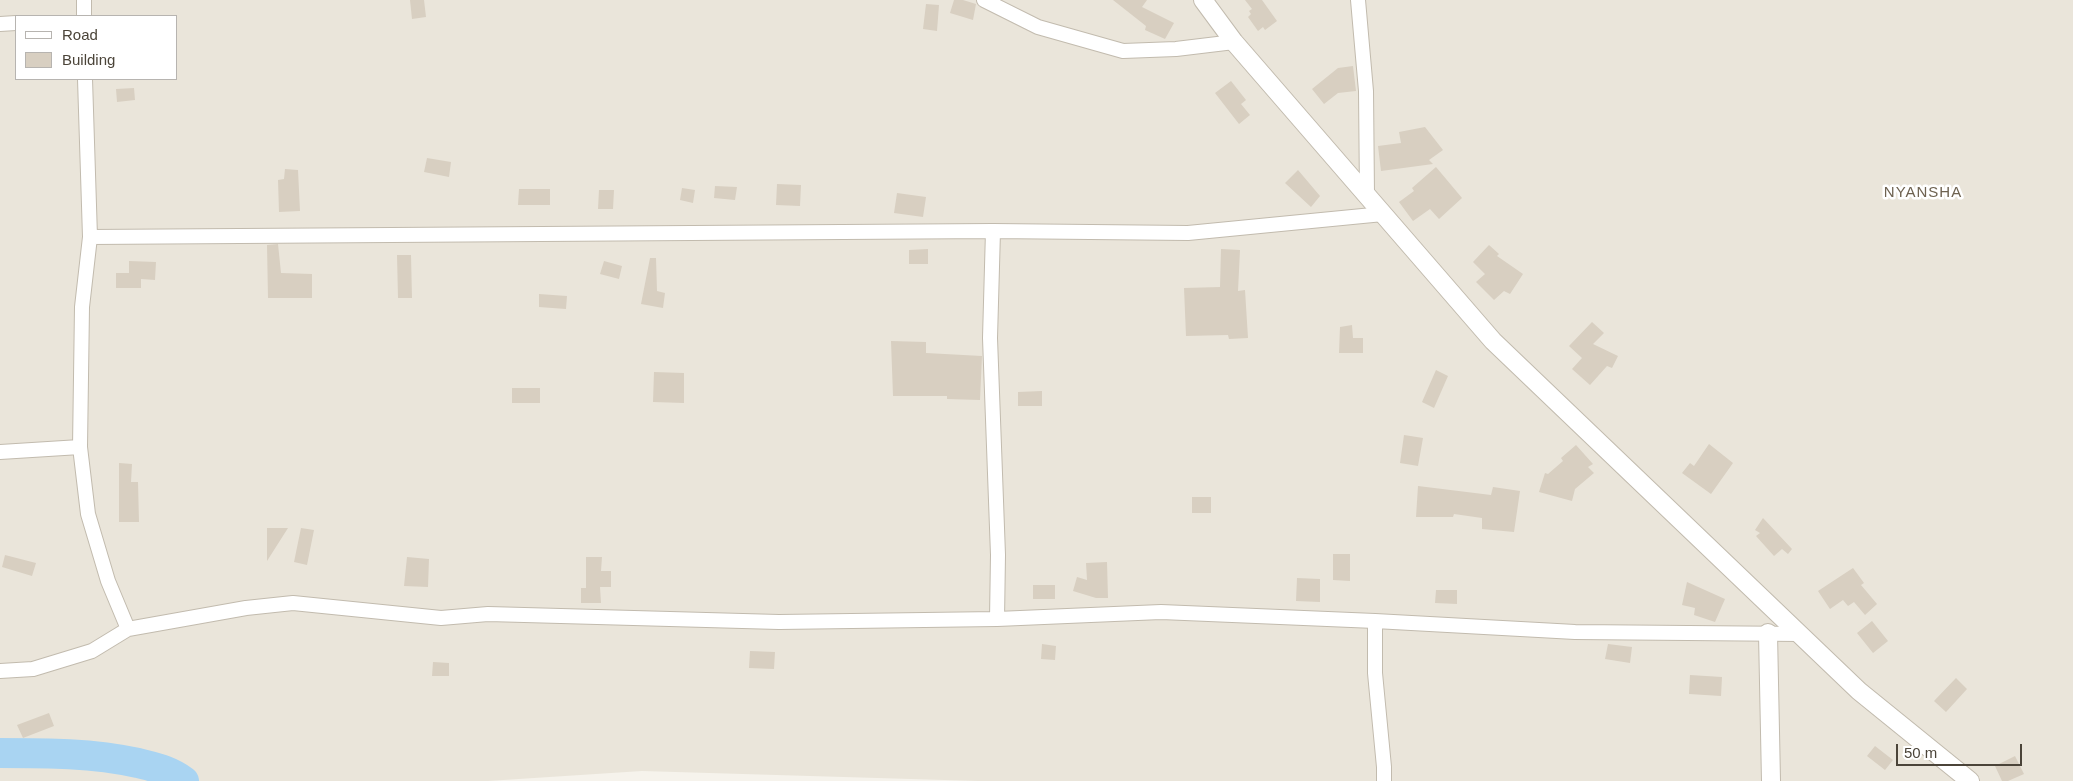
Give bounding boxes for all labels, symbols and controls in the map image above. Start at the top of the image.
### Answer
legend [15,15,178,80]
text: Road [62,26,98,43]
text: Building [62,51,115,68]
district label: NYANSHA [1883,184,1963,202]
scale bar [1898,734,2024,766]
text: 50 m [1904,744,1937,761]

